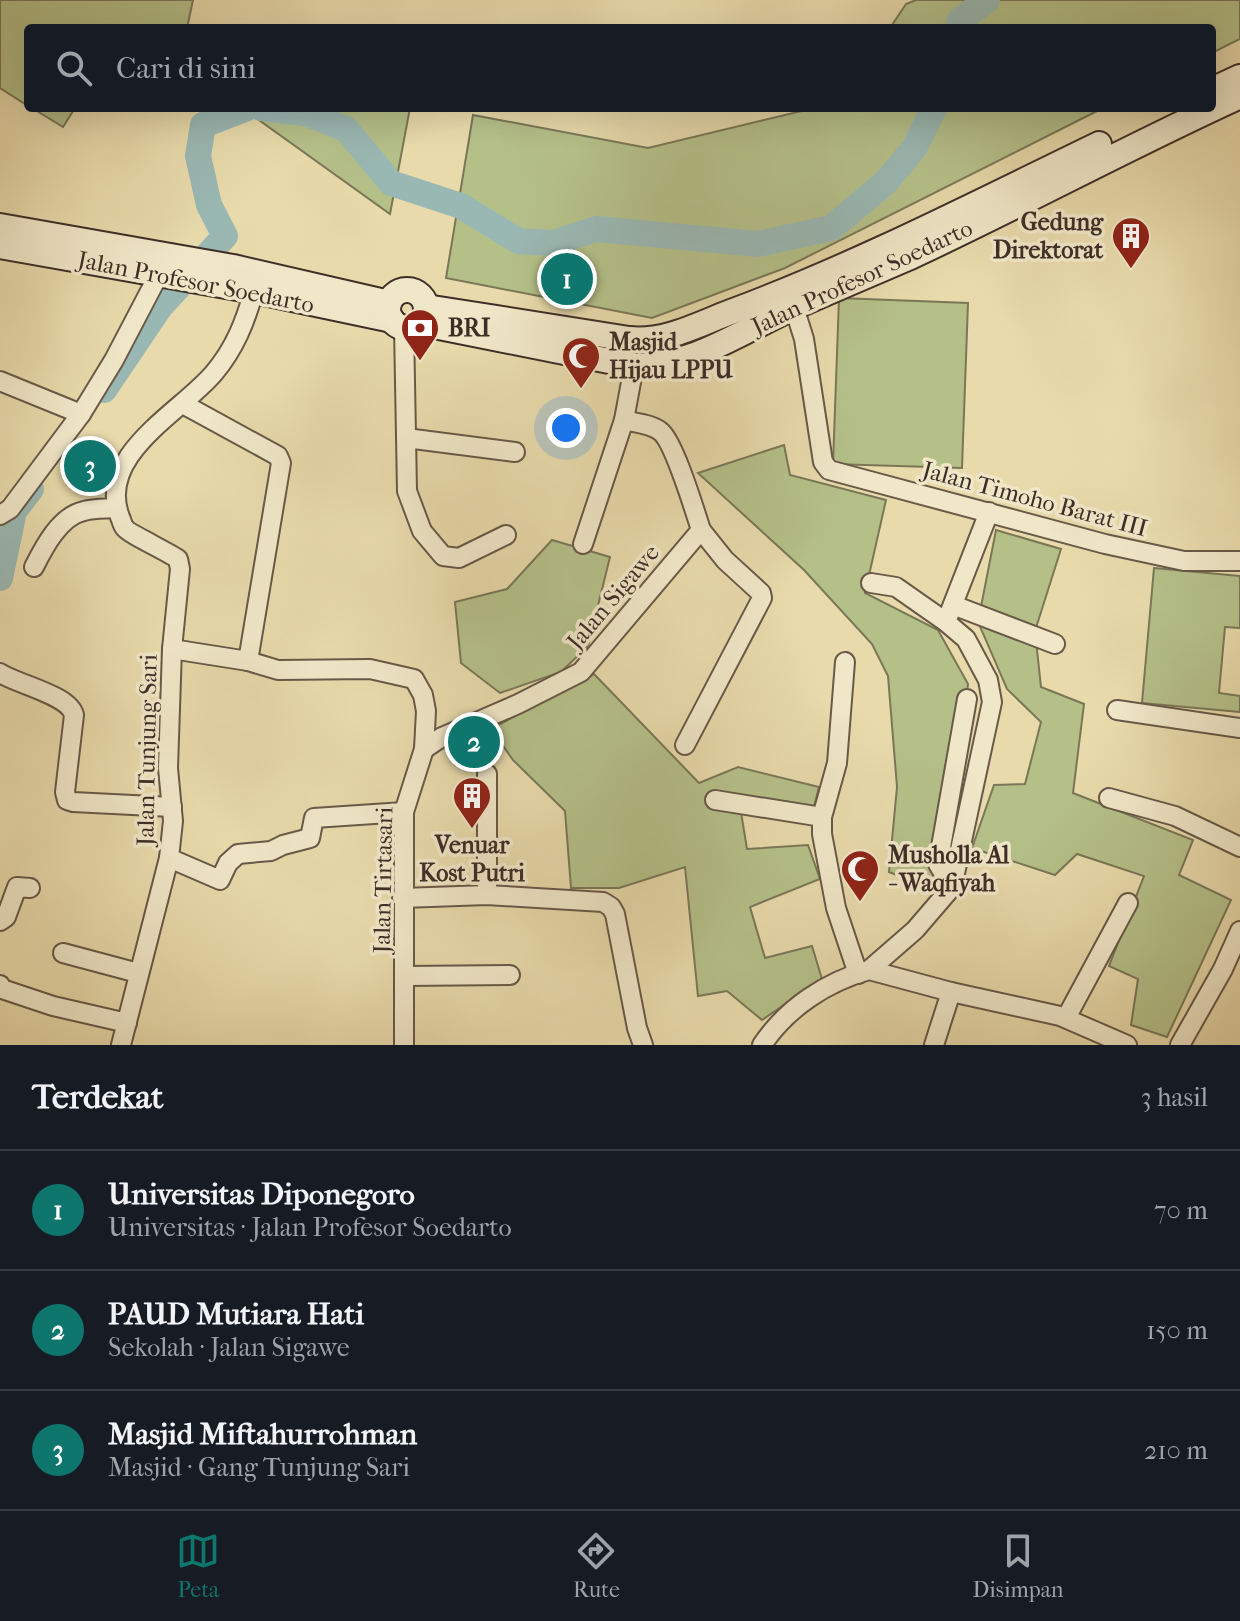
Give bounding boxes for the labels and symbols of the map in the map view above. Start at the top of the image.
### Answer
place label: Gedung Direktorat [993,208,1104,264]
street label: Jalan Profesor Soedarto [745,214,977,341]
building icon: Gedung Direktorat [1110,215,1152,270]
street label: Jalan Profesor Soedarto [73,245,317,319]
pin: 1 [541,249,593,309]
bank icon: BRI [399,307,441,362]
place label: BRI [448,314,491,342]
place label: Masjid Hijau LPPU [609,328,733,384]
mosque icon: Masjid Hijau LPPU [560,335,602,390]
your location [546,408,586,448]
pin: 3 [64,436,116,496]
street label: Jalan Timoho Barat III [918,455,1150,542]
street label: Jalan Sigawe [560,539,665,657]
street label: Jalan Tunjung Sari [131,654,163,848]
pin: 2 [448,712,500,772]
building icon: Venuar Kost Putri [451,775,493,830]
street label: Jalan Tirtasari [368,807,398,955]
place label: Venuar Kost Putri [419,831,526,887]
place label: Musholla Al - Waqfiyah [888,841,1009,897]
mosque icon: Musholla Al - Waqfiyah [839,848,881,903]

